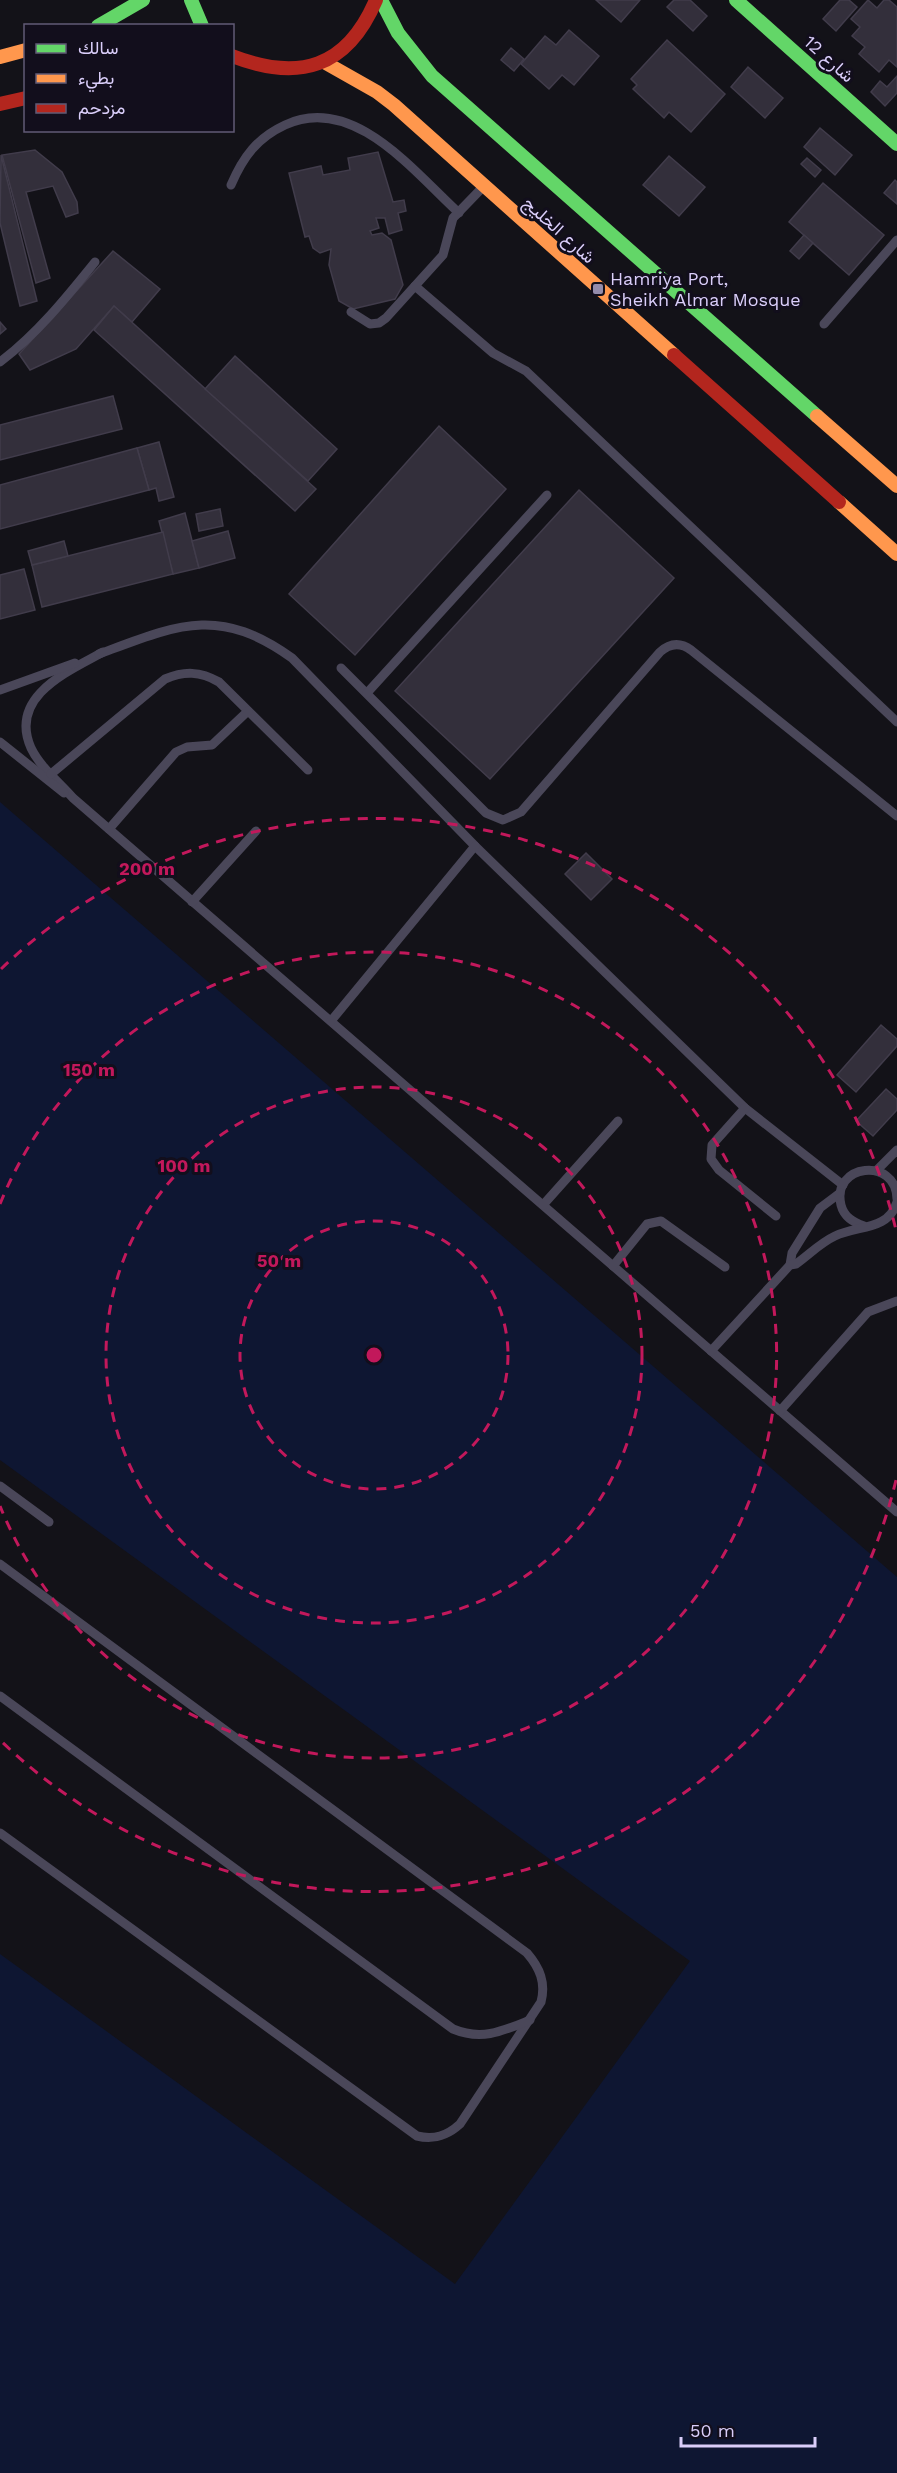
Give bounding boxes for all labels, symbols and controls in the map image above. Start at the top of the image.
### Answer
legend [24,24,234,132]
street label: شارع 12 [799,31,859,88]
text: سالك [78,37,118,58]
text: بطيء [78,67,114,93]
text: مزدحم [78,97,125,120]
street label: شارع الخليج [518,192,600,269]
place label: Hamriya Port, Sheikh Almar Mosque [610,268,801,310]
marker: Hamriya Port, Sheikh Almar Mosque [591,282,605,296]
text: 200 m [119,858,175,879]
text: 150 m [63,1059,115,1080]
text: 100 m [157,1155,211,1176]
text: 50 m [257,1250,301,1271]
centre of rings [364,1345,384,1365]
scale bar [681,2410,814,2448]
text: 50 m [690,2420,735,2441]

